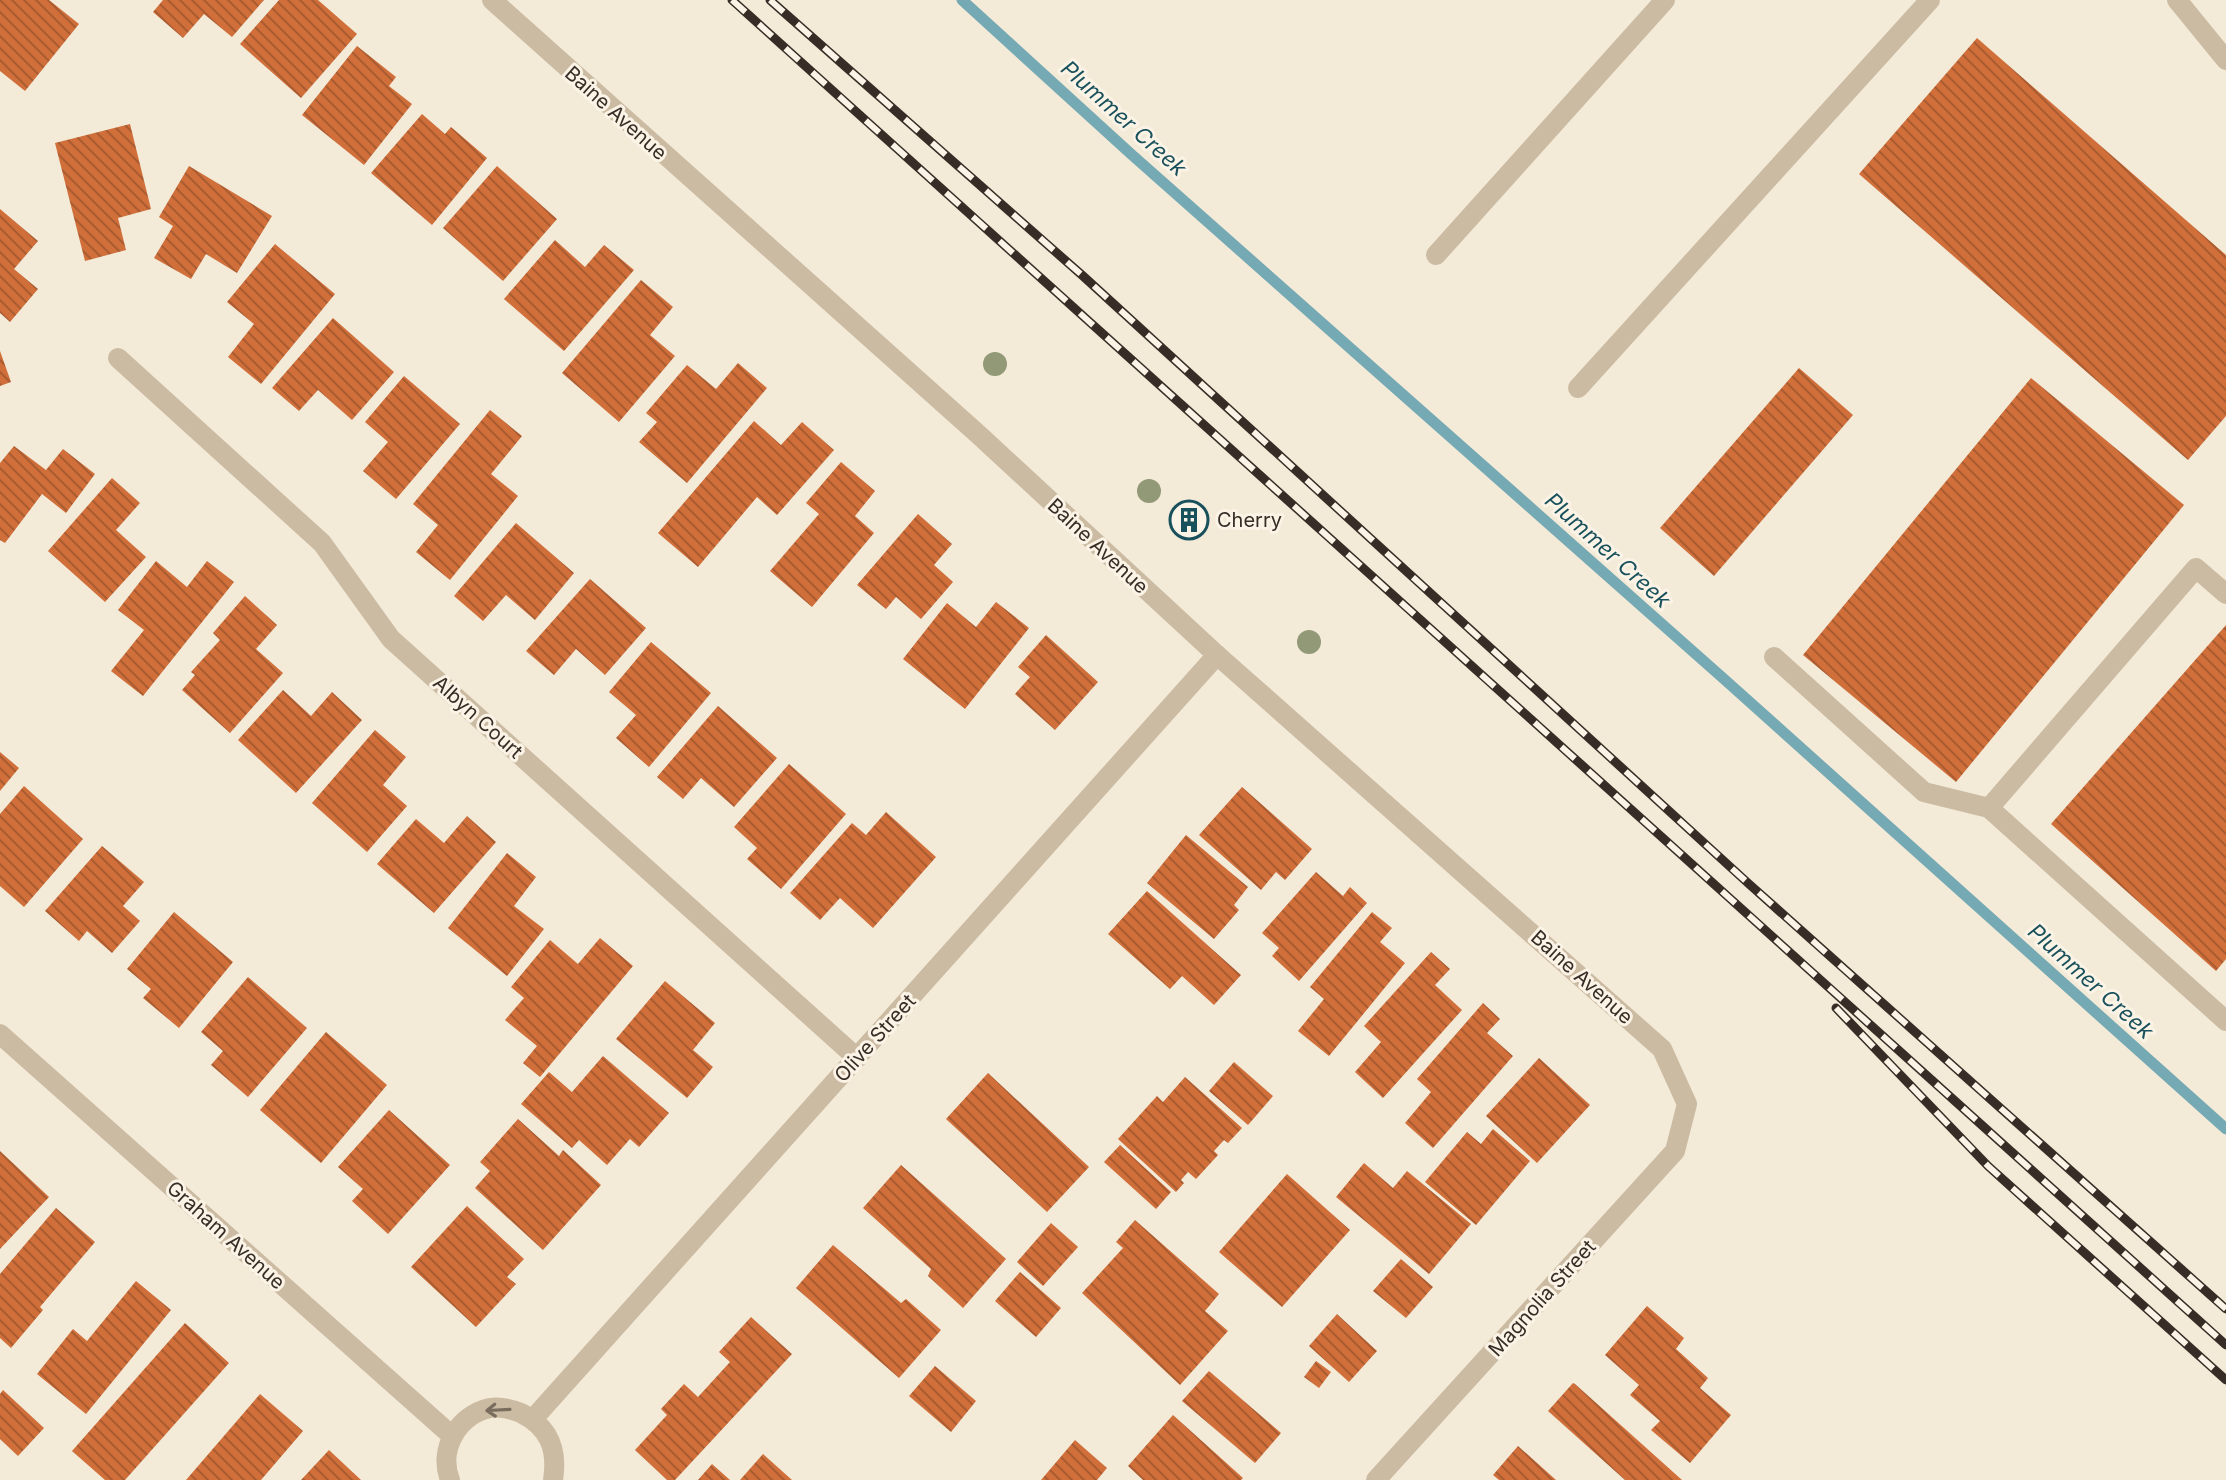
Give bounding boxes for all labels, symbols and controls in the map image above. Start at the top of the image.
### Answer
water label: Plummer Creek [1056,55,1193,182]
street label: Baine Avenue [560,61,672,165]
water label: Plummer Creek [1540,487,1677,614]
street label: Baine Avenue [1043,493,1153,599]
building icon: Cherry [1168,499,1210,541]
place label: Cherry [1217,508,1282,532]
street label: Albyn Court [428,671,528,764]
water label: Plummer Creek [2023,918,2160,1045]
street label: Baine Avenue [1526,925,1638,1029]
street label: Olive Street [829,989,921,1087]
street label: Graham Avenue [162,1176,290,1294]
street label: Magnolia Street [1483,1235,1601,1361]
one-way arrow [486,1402,512,1417]

